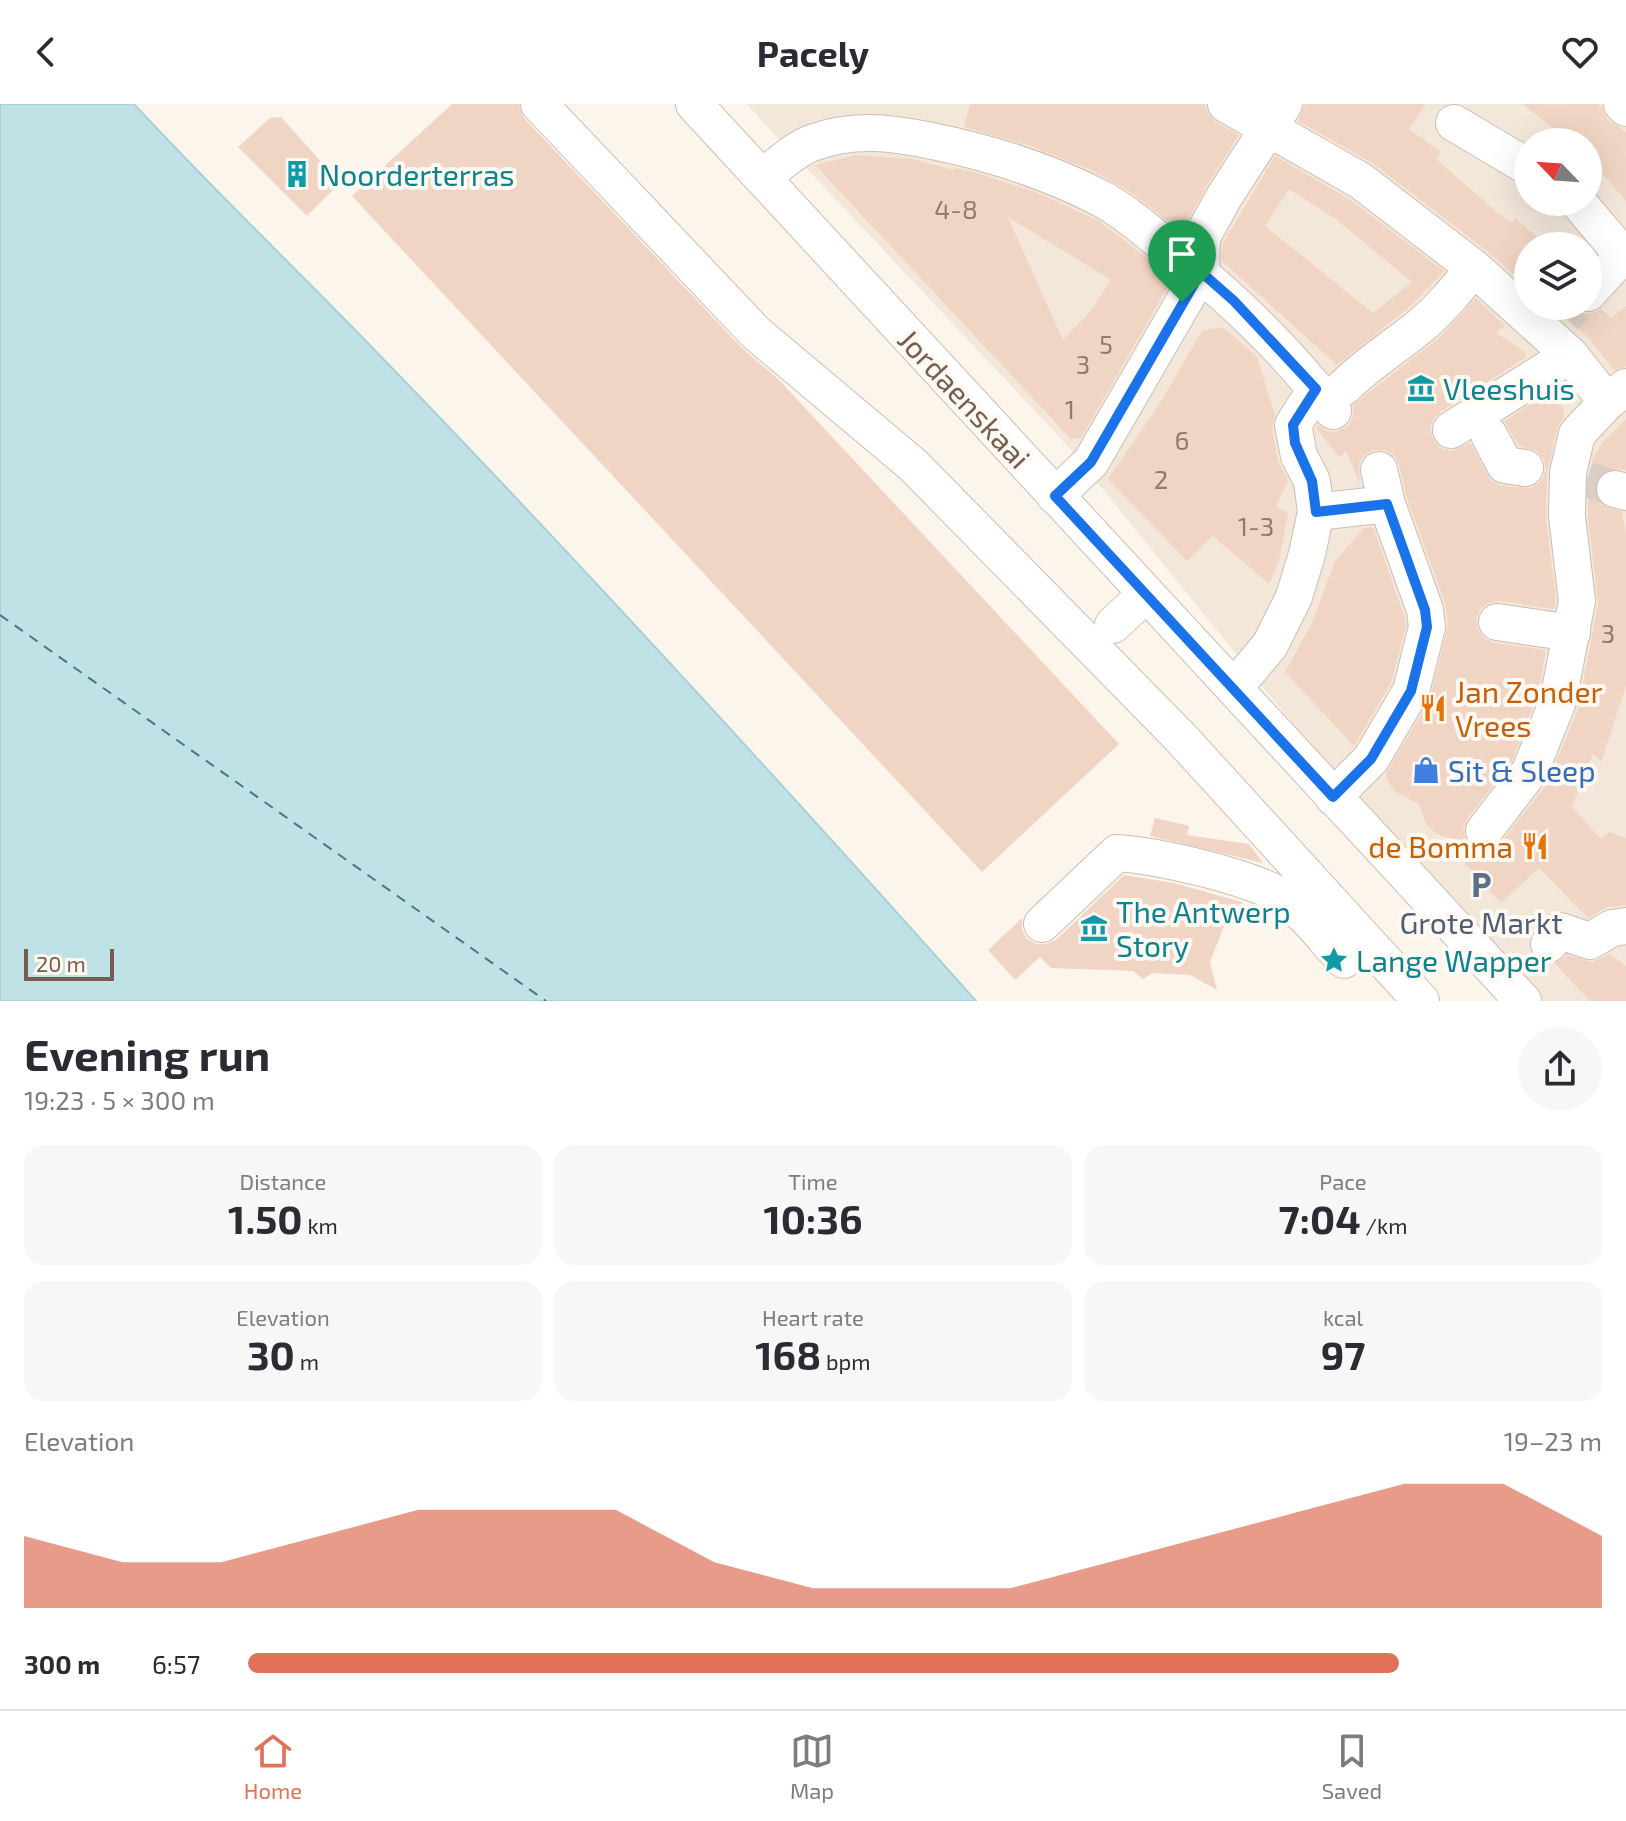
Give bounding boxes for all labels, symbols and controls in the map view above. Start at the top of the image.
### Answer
icon: back [24,30,68,74]
icon: heart [1558,30,1602,74]
text: Pacely [757,31,869,74]
north arrow [1514,128,1602,216]
map controls [1514,128,1602,320]
place label: Noorderterras [319,156,515,192]
building icon: Noorderterras [282,159,312,189]
house number: 4-8 [934,193,978,224]
pin [1148,220,1216,302]
icon: arrive [1160,232,1204,276]
button: layers [1514,232,1602,320]
street label: Jordaenskaai [891,321,1039,475]
house number: 5 [1099,328,1113,359]
house number: 3 [1076,348,1090,379]
place label: Vleeshuis [1443,370,1575,406]
museum icon: Vleeshuis [1406,373,1436,403]
house number: 1 [1065,393,1075,424]
house number: 6 [1175,424,1189,455]
house number: 2 [1154,463,1168,494]
house number: 1-3 [1238,510,1274,541]
house number: 3 [1601,617,1615,648]
place label: Jan Zonder Vrees [1455,673,1603,743]
restaurant icon: Jan Zonder Vrees [1418,693,1448,723]
place label: Sit & Sleep [1448,752,1596,788]
shop icon: Sit & Sleep [1411,755,1441,785]
place label: de Bomma [1368,828,1513,864]
restaurant icon: de Bomma [1520,831,1550,861]
parking icon: Grote Markt [1466,870,1496,900]
place label: The Antwerp Story [1116,893,1291,963]
place label: Grote Markt [1399,904,1563,940]
museum icon: The Antwerp Story [1079,913,1109,943]
place label: Lange Wapper [1356,942,1552,978]
scale bar [24,945,114,981]
place icon: Lange Wapper [1319,945,1349,975]
text: 20 m [36,950,86,976]
text: Evening run [24,1027,270,1080]
button: share [1518,1027,1602,1111]
text: 19:23 · 5 × 300 m [24,1084,215,1115]
text: Distance [240,1168,326,1194]
text: Time [788,1168,838,1194]
text: Pace [1319,1168,1367,1194]
text: 1.50 [228,1194,302,1242]
text: 10:36 [763,1194,863,1242]
text: 7:04 [1279,1194,1361,1242]
text: km [302,1212,338,1238]
text: /km [1361,1212,1407,1238]
text: Elevation [236,1304,330,1330]
text: Heart rate [762,1304,864,1330]
text: kcal [1323,1304,1363,1330]
text: 30 [247,1330,295,1378]
text: 168 [755,1330,821,1378]
text: 97 [1321,1330,1365,1378]
text: m [295,1348,319,1374]
text: bpm [821,1348,871,1374]
text: Elevation [24,1425,134,1456]
text: 19–23 m [1504,1425,1602,1456]
text: 300 m [24,1648,100,1679]
text: 6:57 [152,1648,200,1679]
tab: Home [244,1729,302,1803]
tab: Map [790,1729,834,1803]
tab: Saved [1322,1729,1382,1803]

